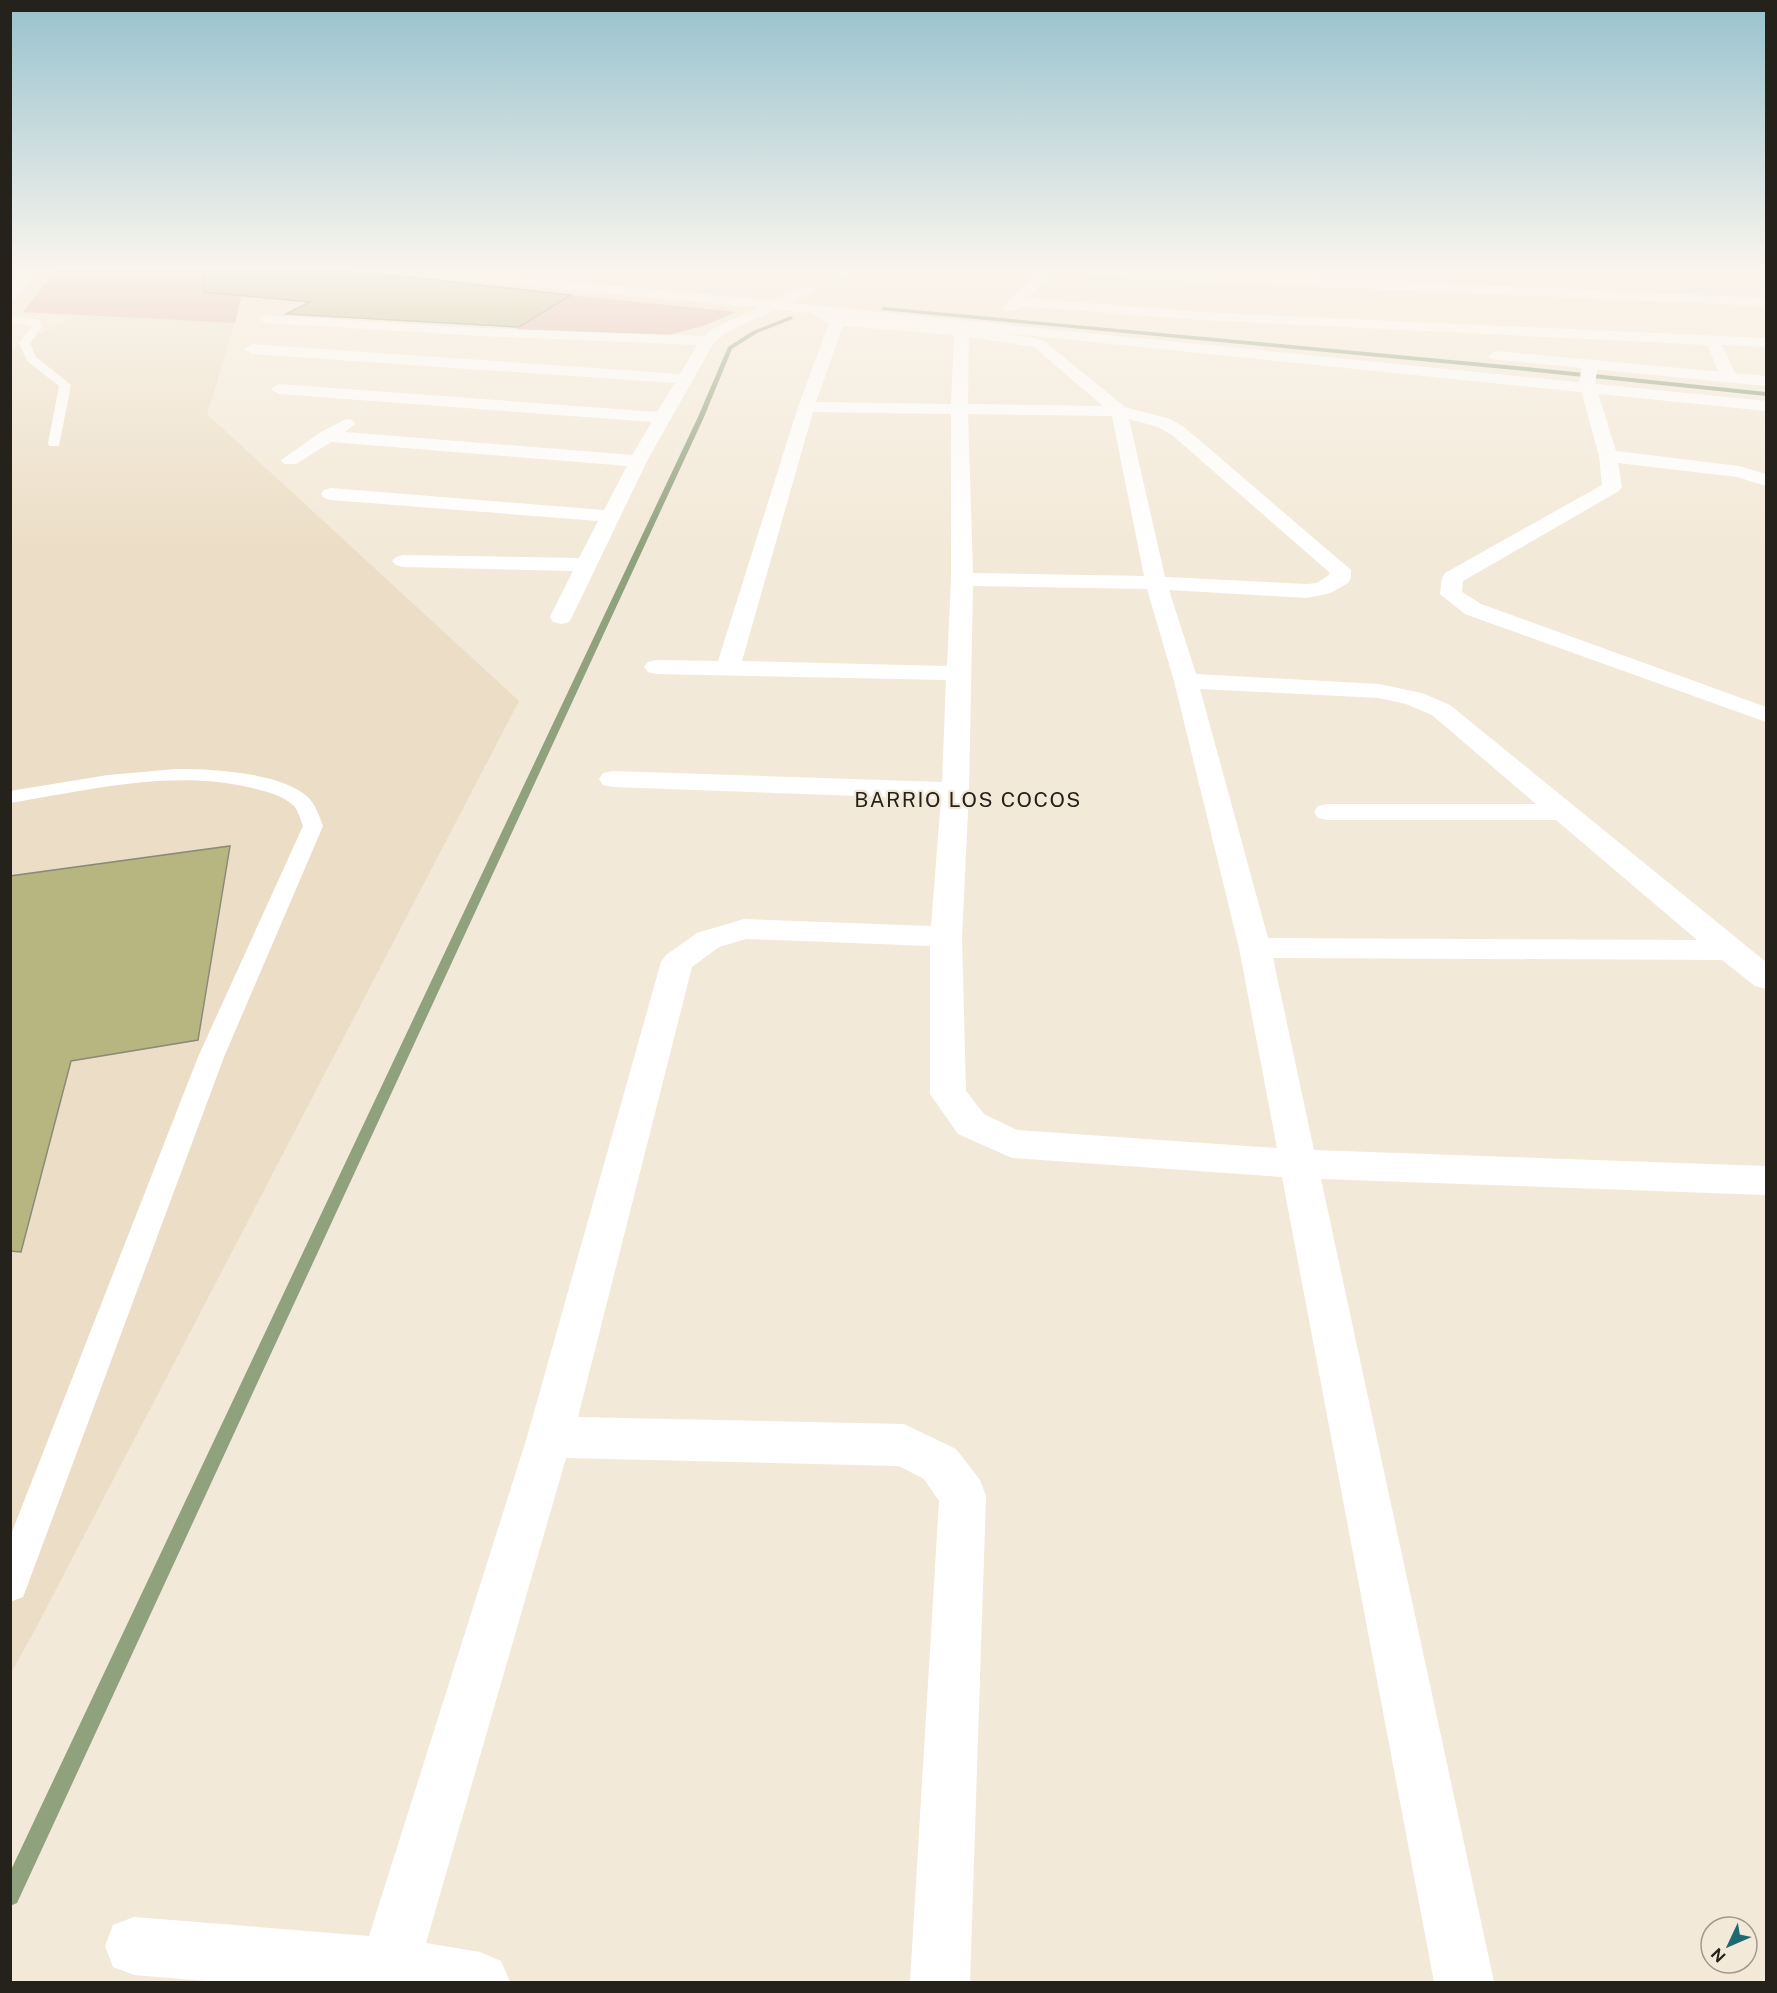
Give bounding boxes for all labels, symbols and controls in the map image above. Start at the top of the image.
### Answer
district label: BARRIO LOS COCOS [854,787,1082,812]
north arrow [1699,1915,1759,1975]
text: N [1707,1944,1730,1966]

